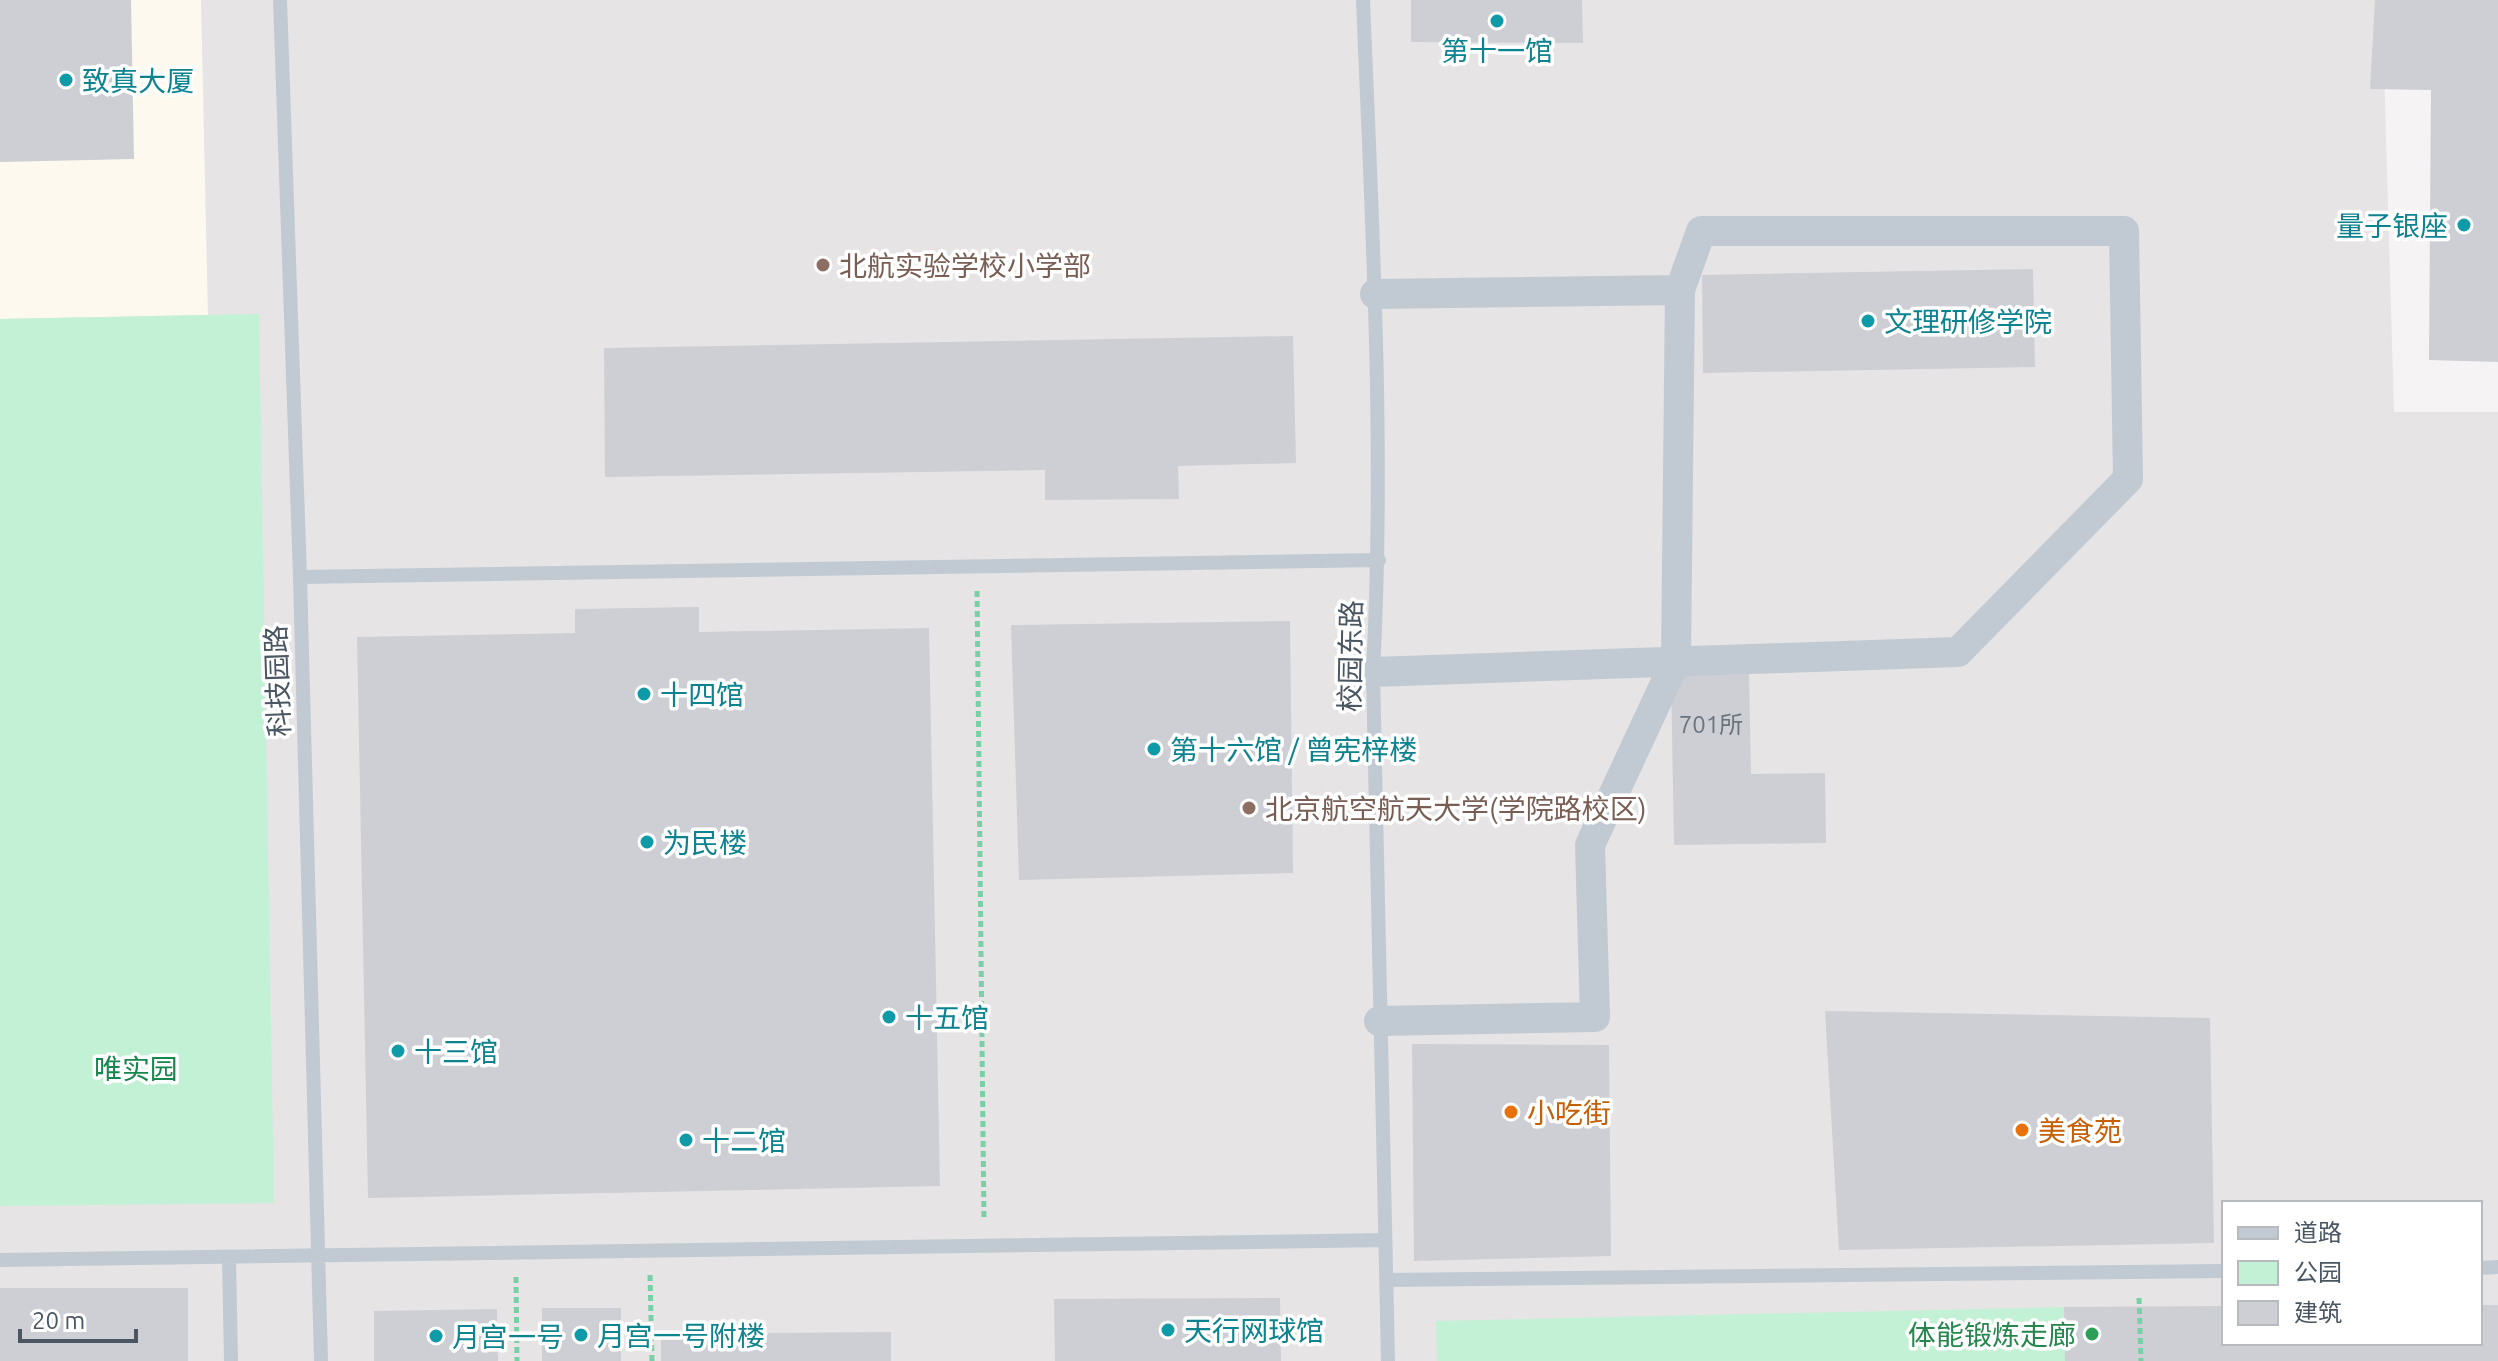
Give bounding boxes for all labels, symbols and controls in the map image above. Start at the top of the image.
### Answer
marker: 第十一馆 [1488,12,1506,30]
place label: 第十一馆 [1441,35,1553,66]
place label: 致真大厦 [82,65,194,96]
marker: 致真大厦 [57,71,75,89]
place label: 量子银座 [2336,210,2448,241]
marker: 量子银座 [2455,216,2473,234]
place label: 北航实验学校小学部 [839,250,1091,281]
marker: 北航实验学校小学部 [814,256,832,274]
place label: 文理研修学院 [1884,306,2052,337]
marker: 文理研修学院 [1859,312,1877,330]
street label: 校园东路 [1334,600,1366,712]
street label: 科技园路 [260,624,294,738]
place label: 十四馆 [660,679,744,710]
marker: 十四馆 [635,685,653,703]
house number: 701所 [1679,711,1743,738]
place label: 第十六馆 / 曾宪梓楼 [1170,734,1417,765]
marker: 第十六馆 / 曾宪梓楼 [1145,740,1163,758]
place label: 北京航空航天大学(学院路校区) [1265,793,1647,825]
marker: 北京航空航天大学(学院路校区) [1240,799,1258,817]
place label: 为民楼 [663,827,747,858]
marker: 为民楼 [638,833,656,851]
place label: 十五馆 [905,1002,989,1033]
marker: 十五馆 [880,1008,898,1026]
place label: 十三馆 [414,1036,498,1067]
marker: 十三馆 [389,1042,407,1060]
park label: 唯实园 [94,1053,178,1084]
place label: 小吃街 [1527,1097,1611,1128]
marker: 小吃街 [1502,1103,1520,1121]
place label: 美食苑 [2038,1115,2122,1146]
marker: 美食苑 [2013,1121,2031,1139]
place label: 十二馆 [702,1125,786,1156]
marker: 十二馆 [677,1131,695,1149]
legend [2222,1201,2482,1345]
text: 道路 [2294,1219,2342,1246]
text: 公园 [2294,1259,2342,1286]
scale bar [20,1293,136,1343]
text: 建筑 [2294,1299,2342,1326]
text: 20 m [32,1307,85,1334]
place label: 天行网球馆 [1184,1315,1324,1346]
place label: 体能锻炼走廊 [1908,1319,2076,1350]
place label: 月宫一号附楼 [597,1320,765,1351]
place label: 月宫一号 [452,1321,564,1352]
marker: 天行网球馆 [1159,1321,1177,1339]
marker: 体能锻炼走廊 [2083,1325,2101,1343]
marker: 月宫一号附楼 [572,1326,590,1344]
marker: 月宫一号 [427,1327,445,1345]

